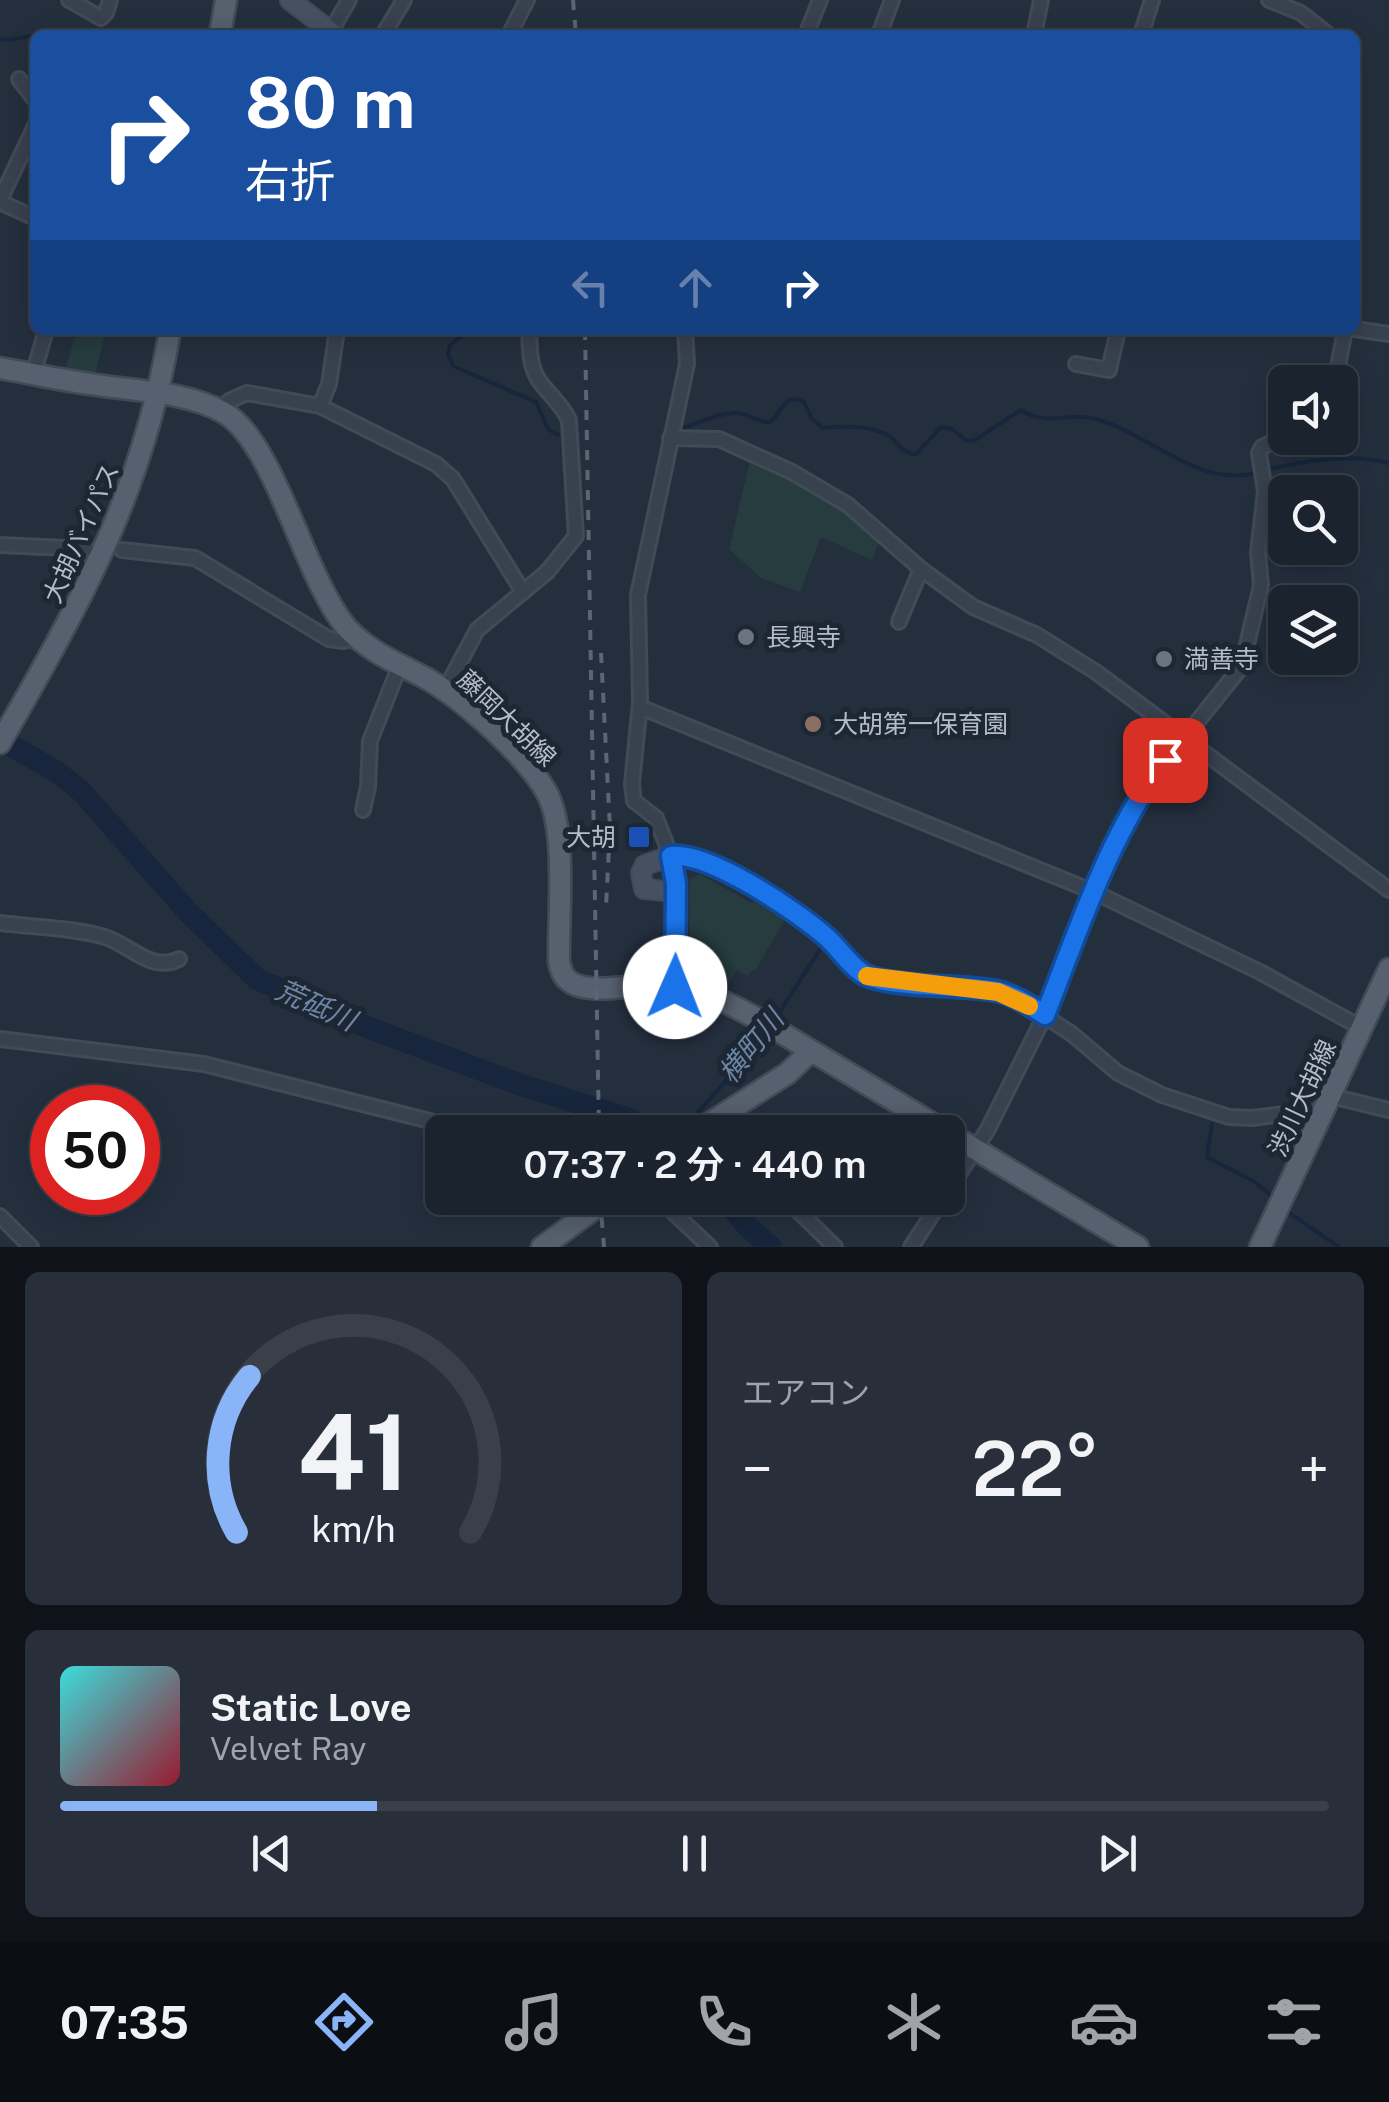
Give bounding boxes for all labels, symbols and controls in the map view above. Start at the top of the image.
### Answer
text: 80 m [245,61,415,144]
icon: right [80,70,210,200]
text: 右折 [245,154,335,207]
icon: left [563,260,618,315]
icon: ahead [668,260,723,315]
icon: right [773,260,828,315]
map controls [1268,365,1358,675]
button: sound [1268,365,1358,455]
street label: 大胡バイパス [37,459,125,607]
button: search [1268,475,1358,565]
button: layers [1268,585,1358,675]
place label: 長興寺 [766,622,841,652]
marker: 長興寺 [735,626,757,648]
place label: 満善寺 [1184,644,1259,674]
marker: 満善寺 [1153,648,1175,670]
street label: 藤岡大胡線 [452,664,562,772]
place label: 大胡第一保育園 [833,709,1008,739]
marker: 大胡第一保育園 [802,713,824,735]
pin [1123,718,1208,803]
icon: arrive [1138,733,1193,788]
place label: 大胡 [566,822,616,852]
marker: 大胡 [626,824,652,850]
position arrow [623,935,727,1039]
water label: 荒砥川 [271,972,364,1038]
water label: 横町川 [711,1000,792,1089]
street label: 渋川大胡線 [1262,1035,1342,1161]
speed limit sign: 50 [30,1085,160,1215]
text: 07:37 · 2 分 · 440 m [524,1142,866,1187]
text: エアコン [742,1374,870,1411]
text: 41 [297,1391,410,1513]
text: 22° [972,1425,1099,1513]
text: − [742,1437,773,1501]
text: + [1299,1437,1329,1501]
text: km/h [311,1508,396,1550]
text: Static Love [210,1685,412,1730]
text: Velvet Ray [210,1730,366,1767]
icon: previous [244,1826,299,1881]
icon: pause [667,1826,722,1881]
icon: next [1090,1826,1145,1881]
icon: directions [309,1987,379,2057]
icon: music [499,1987,569,2057]
icon: phone [689,1987,759,2057]
icon: climate [879,1987,949,2057]
icon: car [1069,1987,1139,2057]
icon: filters [1259,1987,1329,2057]
text: 07:35 [60,1996,189,2049]

